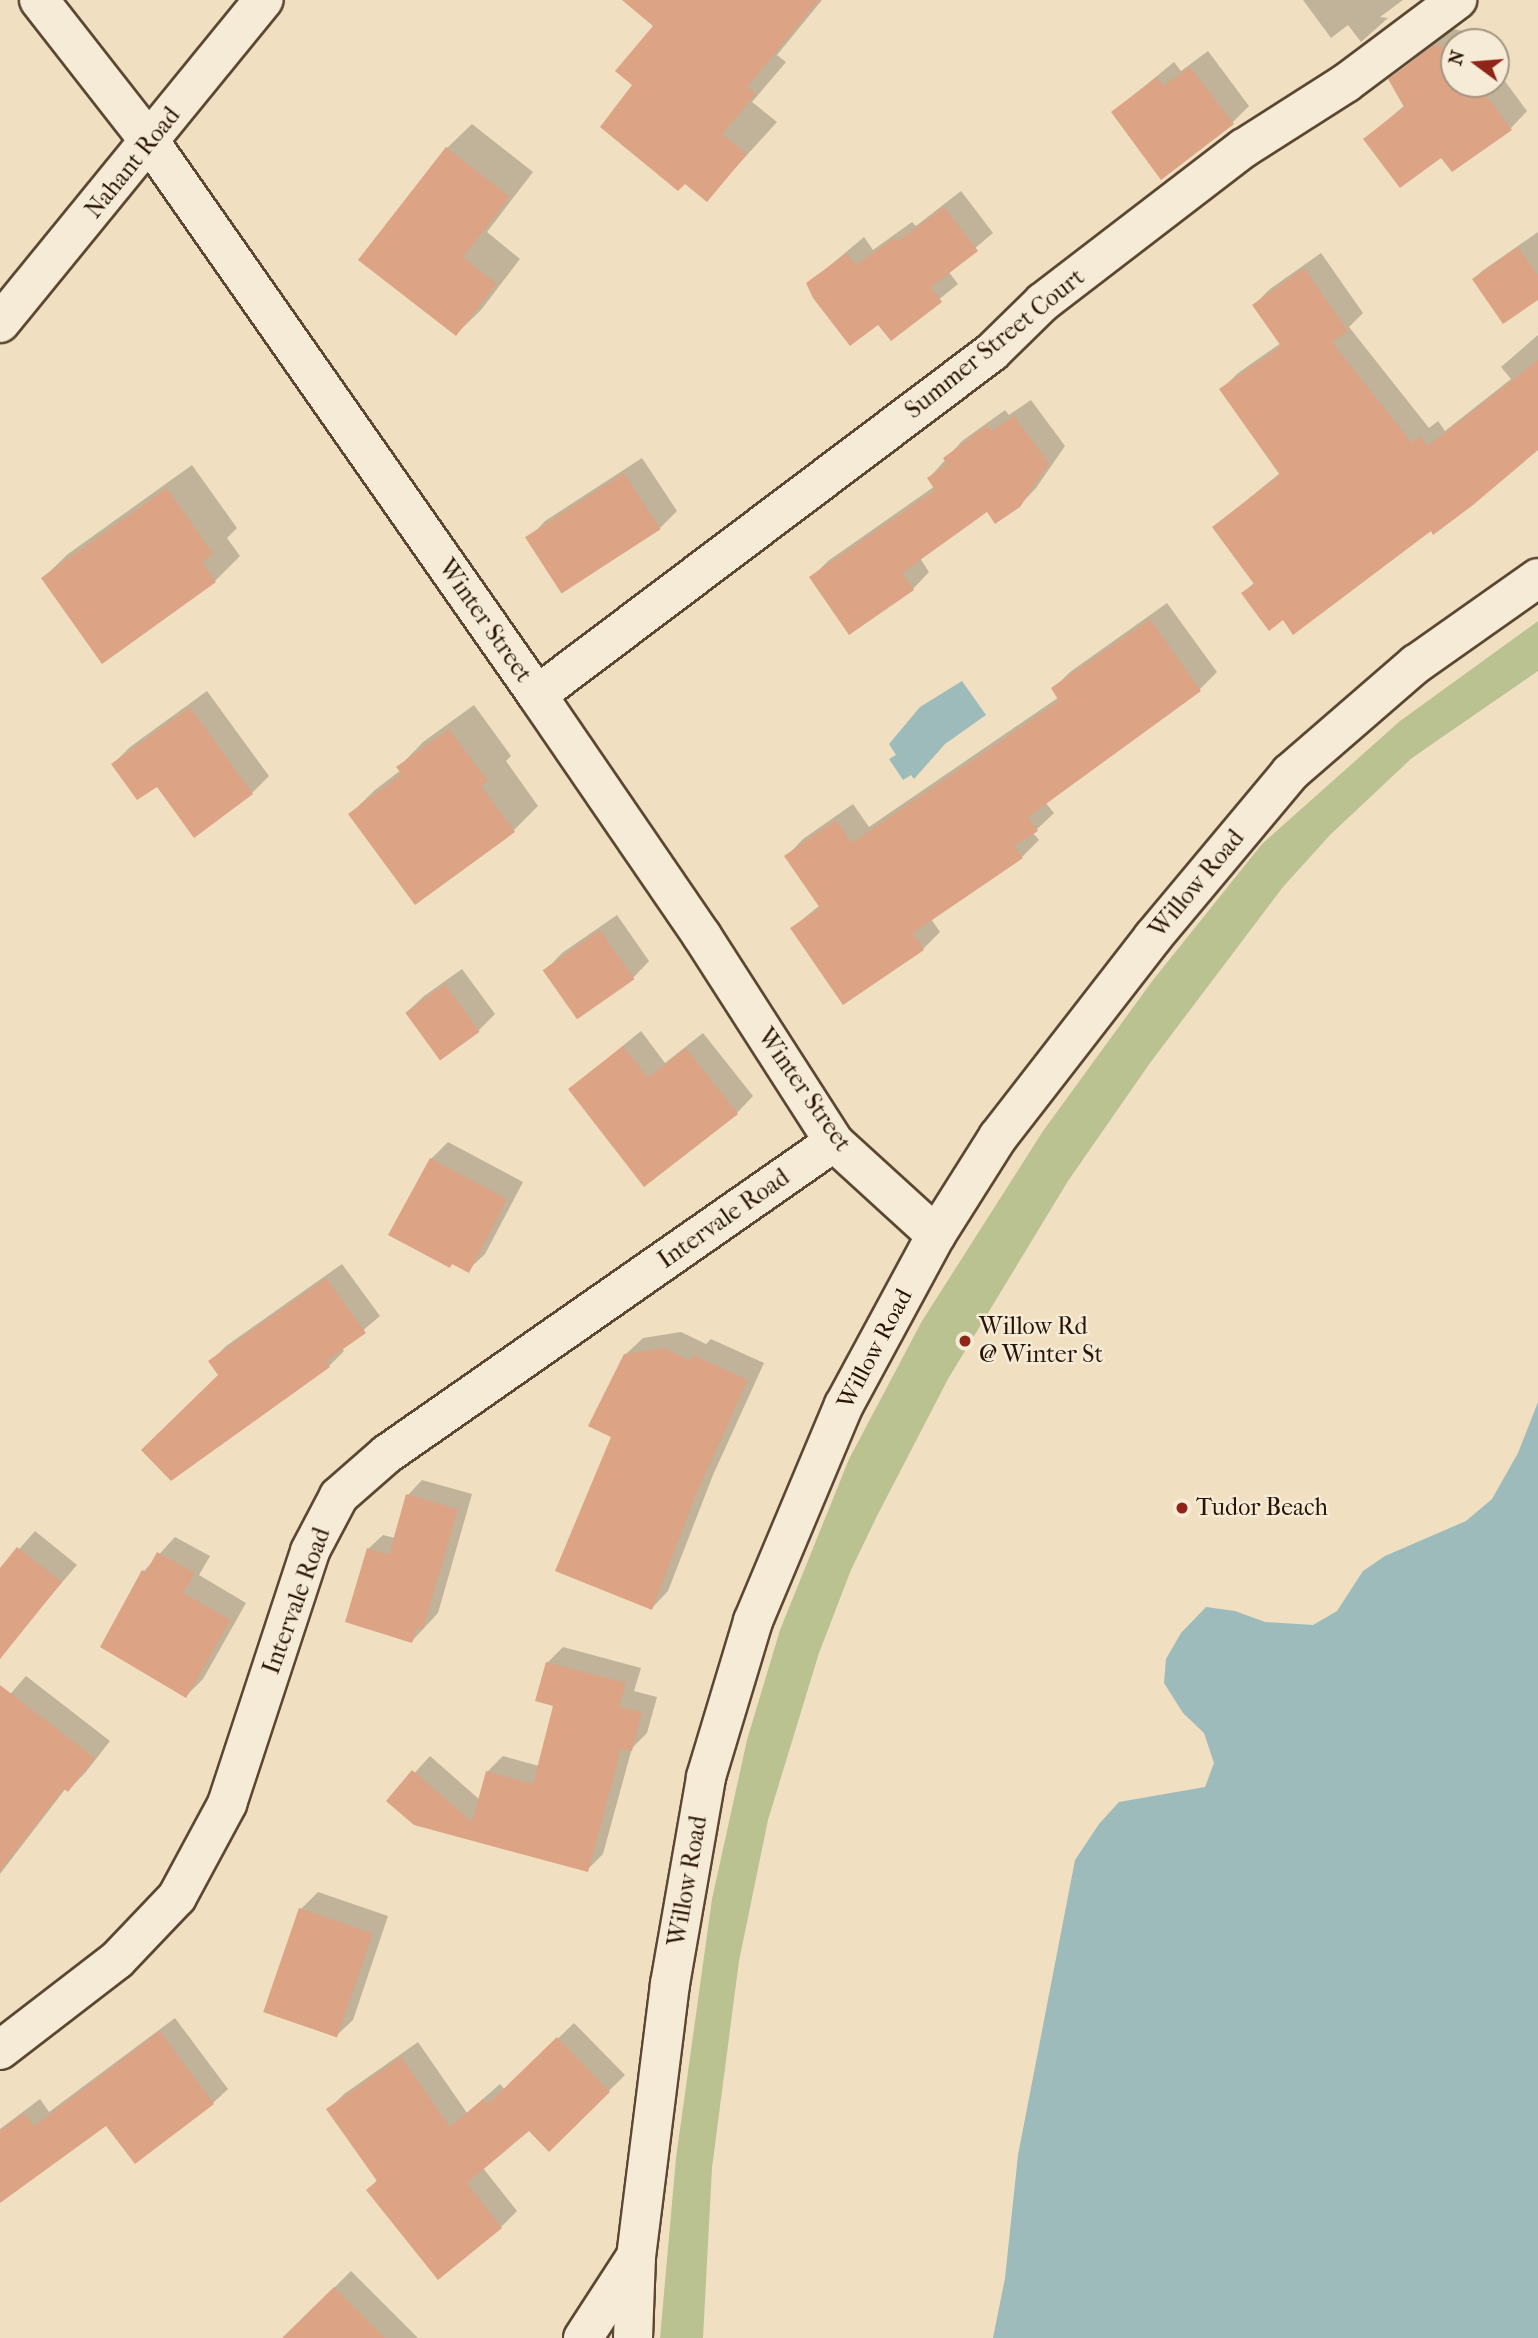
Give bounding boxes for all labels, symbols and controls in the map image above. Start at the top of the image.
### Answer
north arrow [1440,28,1510,98]
text: N [1444,48,1469,68]
street label: Nahant Road [80,102,186,224]
street label: Summer Street Court [900,263,1090,425]
street label: Winter Street [432,554,538,688]
street label: Willow Road [1144,824,1250,944]
street label: Winter Street [751,1023,857,1157]
street label: Intervale Road [653,1163,795,1275]
street label: Willow Road [831,1284,919,1414]
place label: Willow Rd @ Winter St [979,1313,1103,1369]
marker: Willow Rd @ Winter St [957,1333,973,1349]
place label: Tudor Beach [1196,1494,1328,1522]
marker: Tudor Beach [1174,1500,1190,1516]
street label: Intervale Road [257,1524,337,1678]
street label: Willow Road [662,1814,714,1948]

